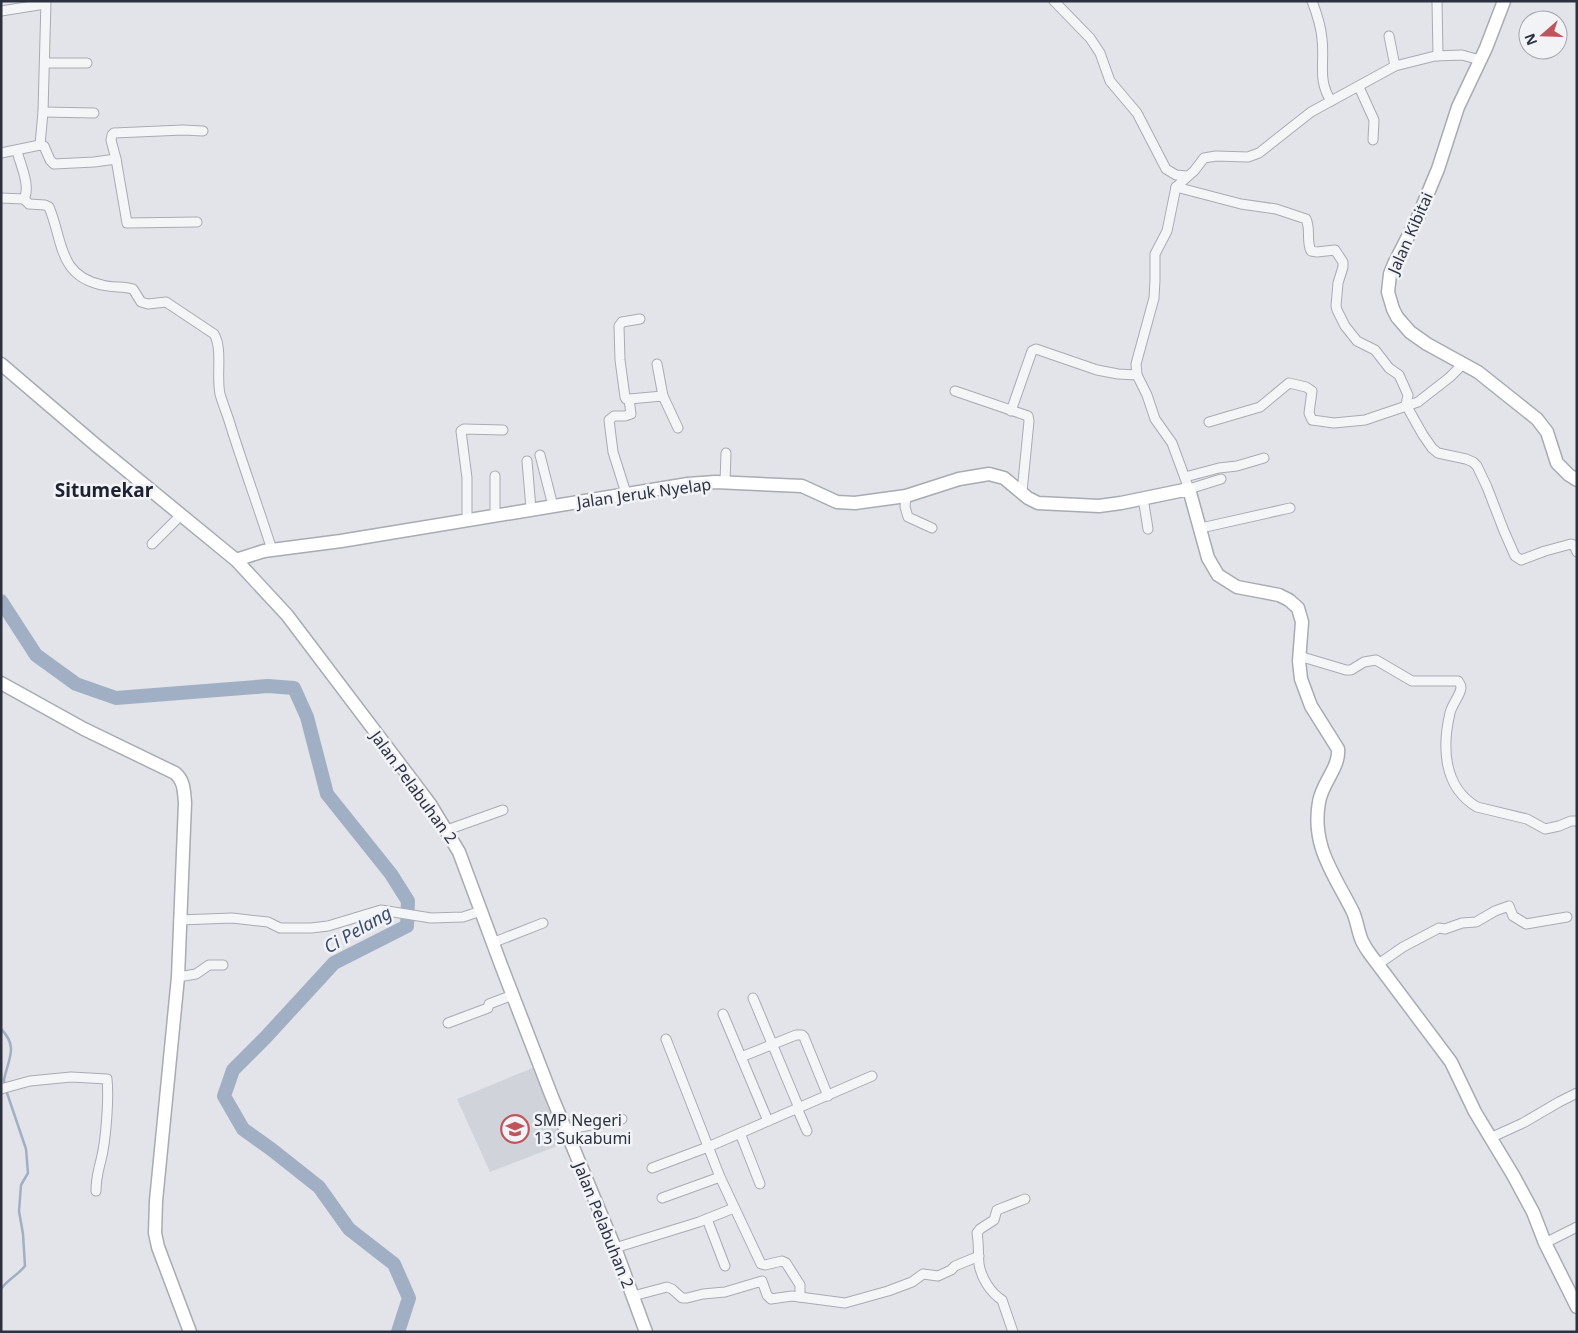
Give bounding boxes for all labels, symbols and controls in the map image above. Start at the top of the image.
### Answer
north arrow [1518,10,1568,60]
text: N [1519,31,1541,48]
street label: Jalan Kibitai [1381,189,1438,279]
street label: Jalan Jeruk Nyelap [573,473,713,514]
district label: Situmekar [55,477,154,503]
street label: Jalan Pelabuhan 2 [365,725,462,848]
water label: Ci Pelang [319,900,396,958]
place label: SMP Negeri 13 Sukabumi [534,1109,631,1149]
school or university icon: SMP Negeri 13 Sukabumi [500,1114,530,1144]
street label: Jalan Pelabuhan 2 [568,1157,639,1291]

